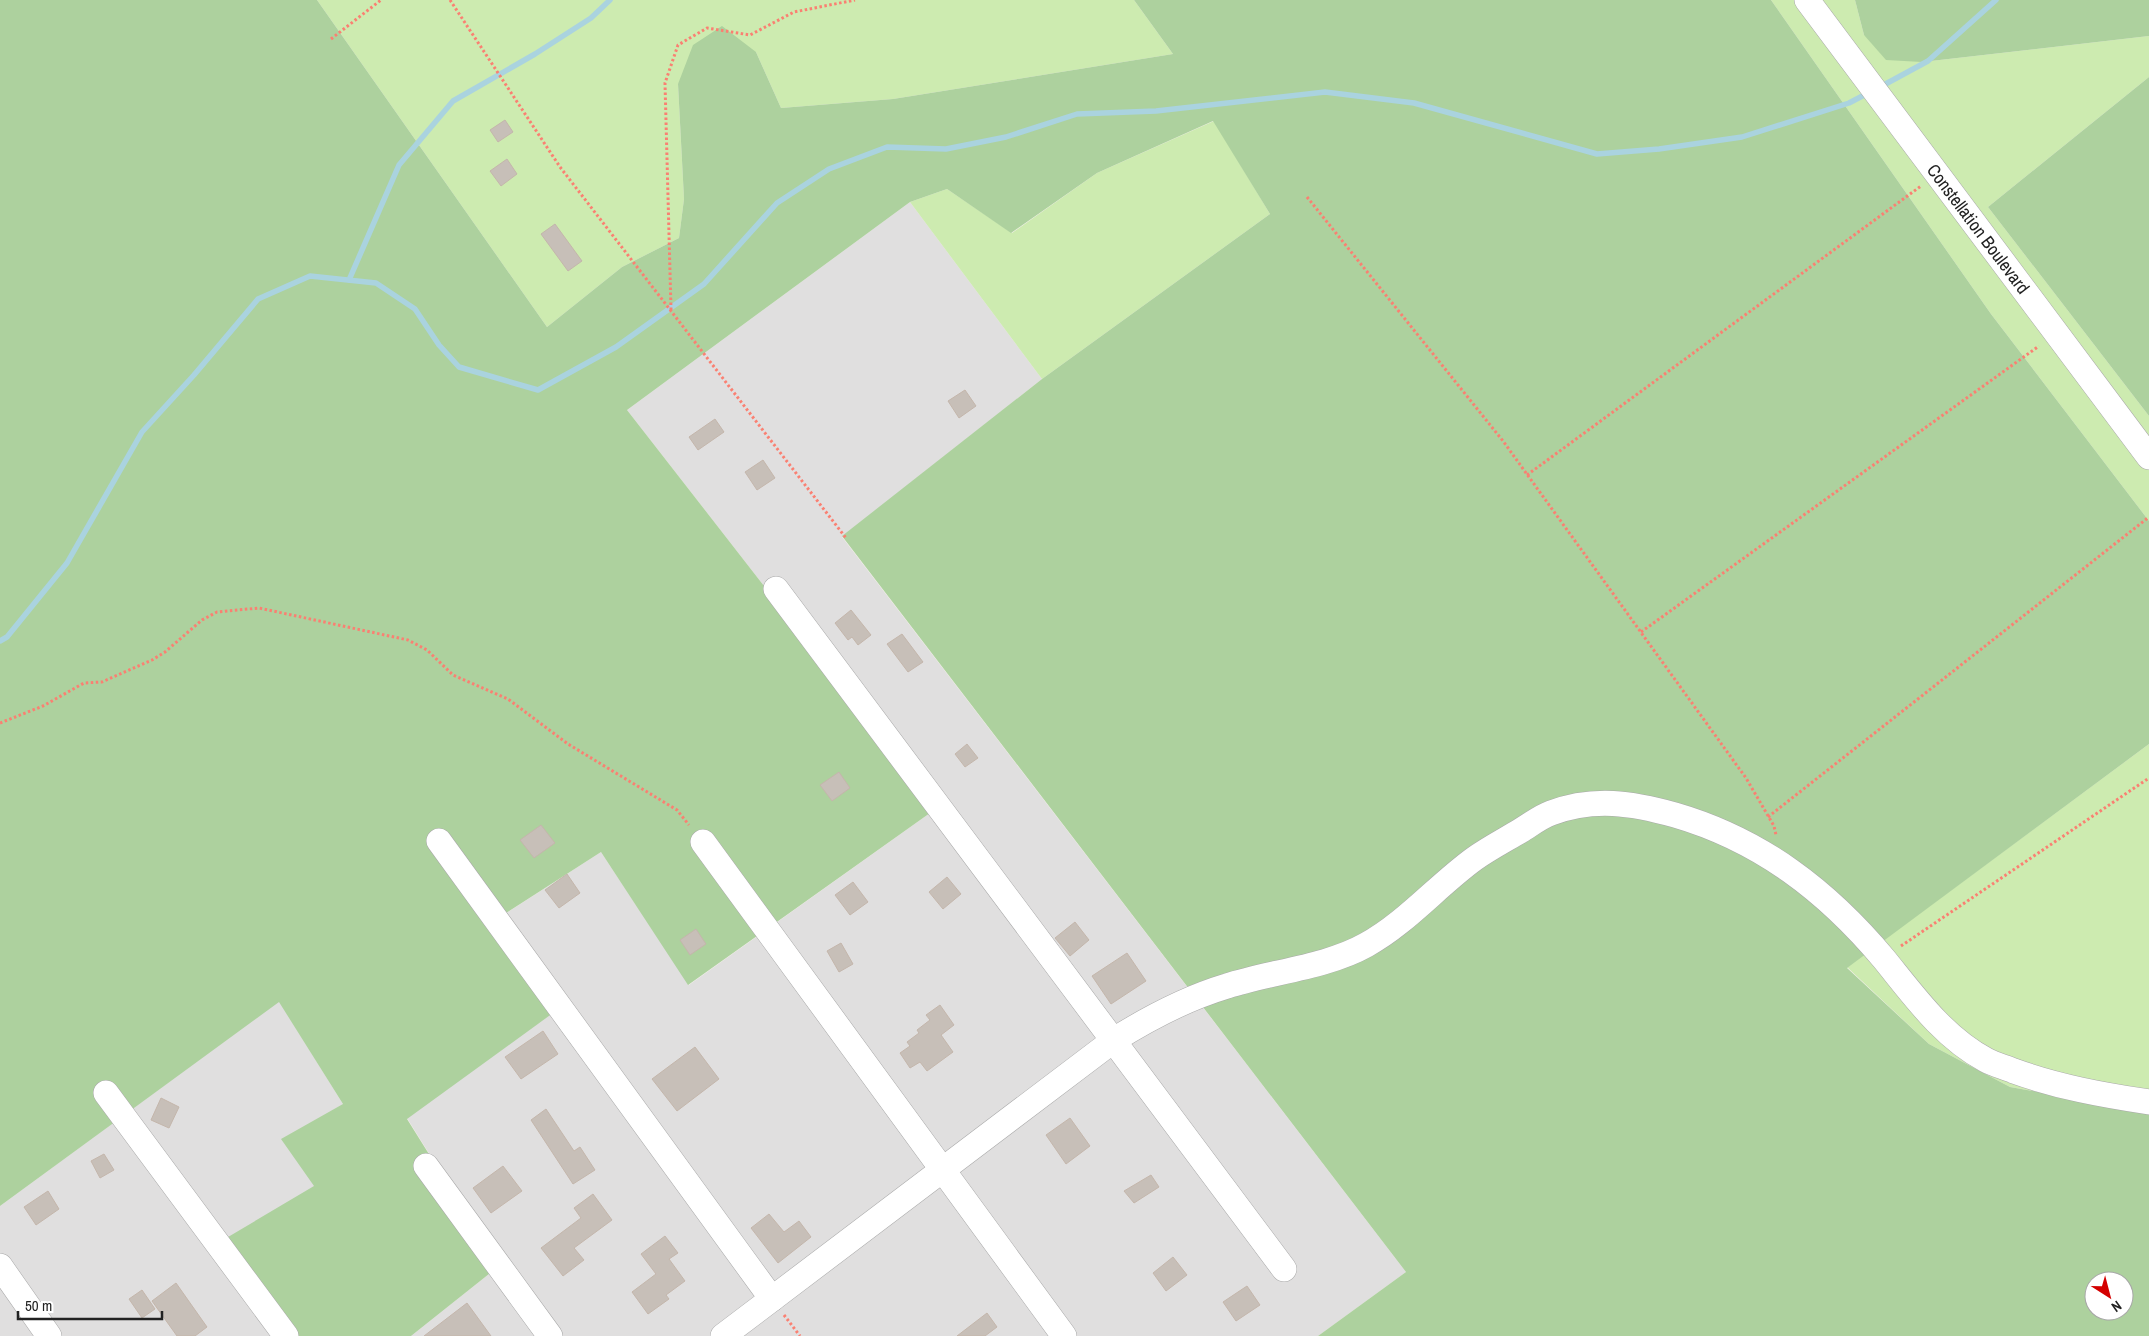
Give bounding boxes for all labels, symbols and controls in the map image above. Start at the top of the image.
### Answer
street label: Constellation Boulevard [1921,159,2036,299]
north arrow [2084,1271,2134,1321]
scale bar [18,1288,161,1320]
text: 50 m [25,1295,52,1316]
text: N [2108,1297,2125,1316]

